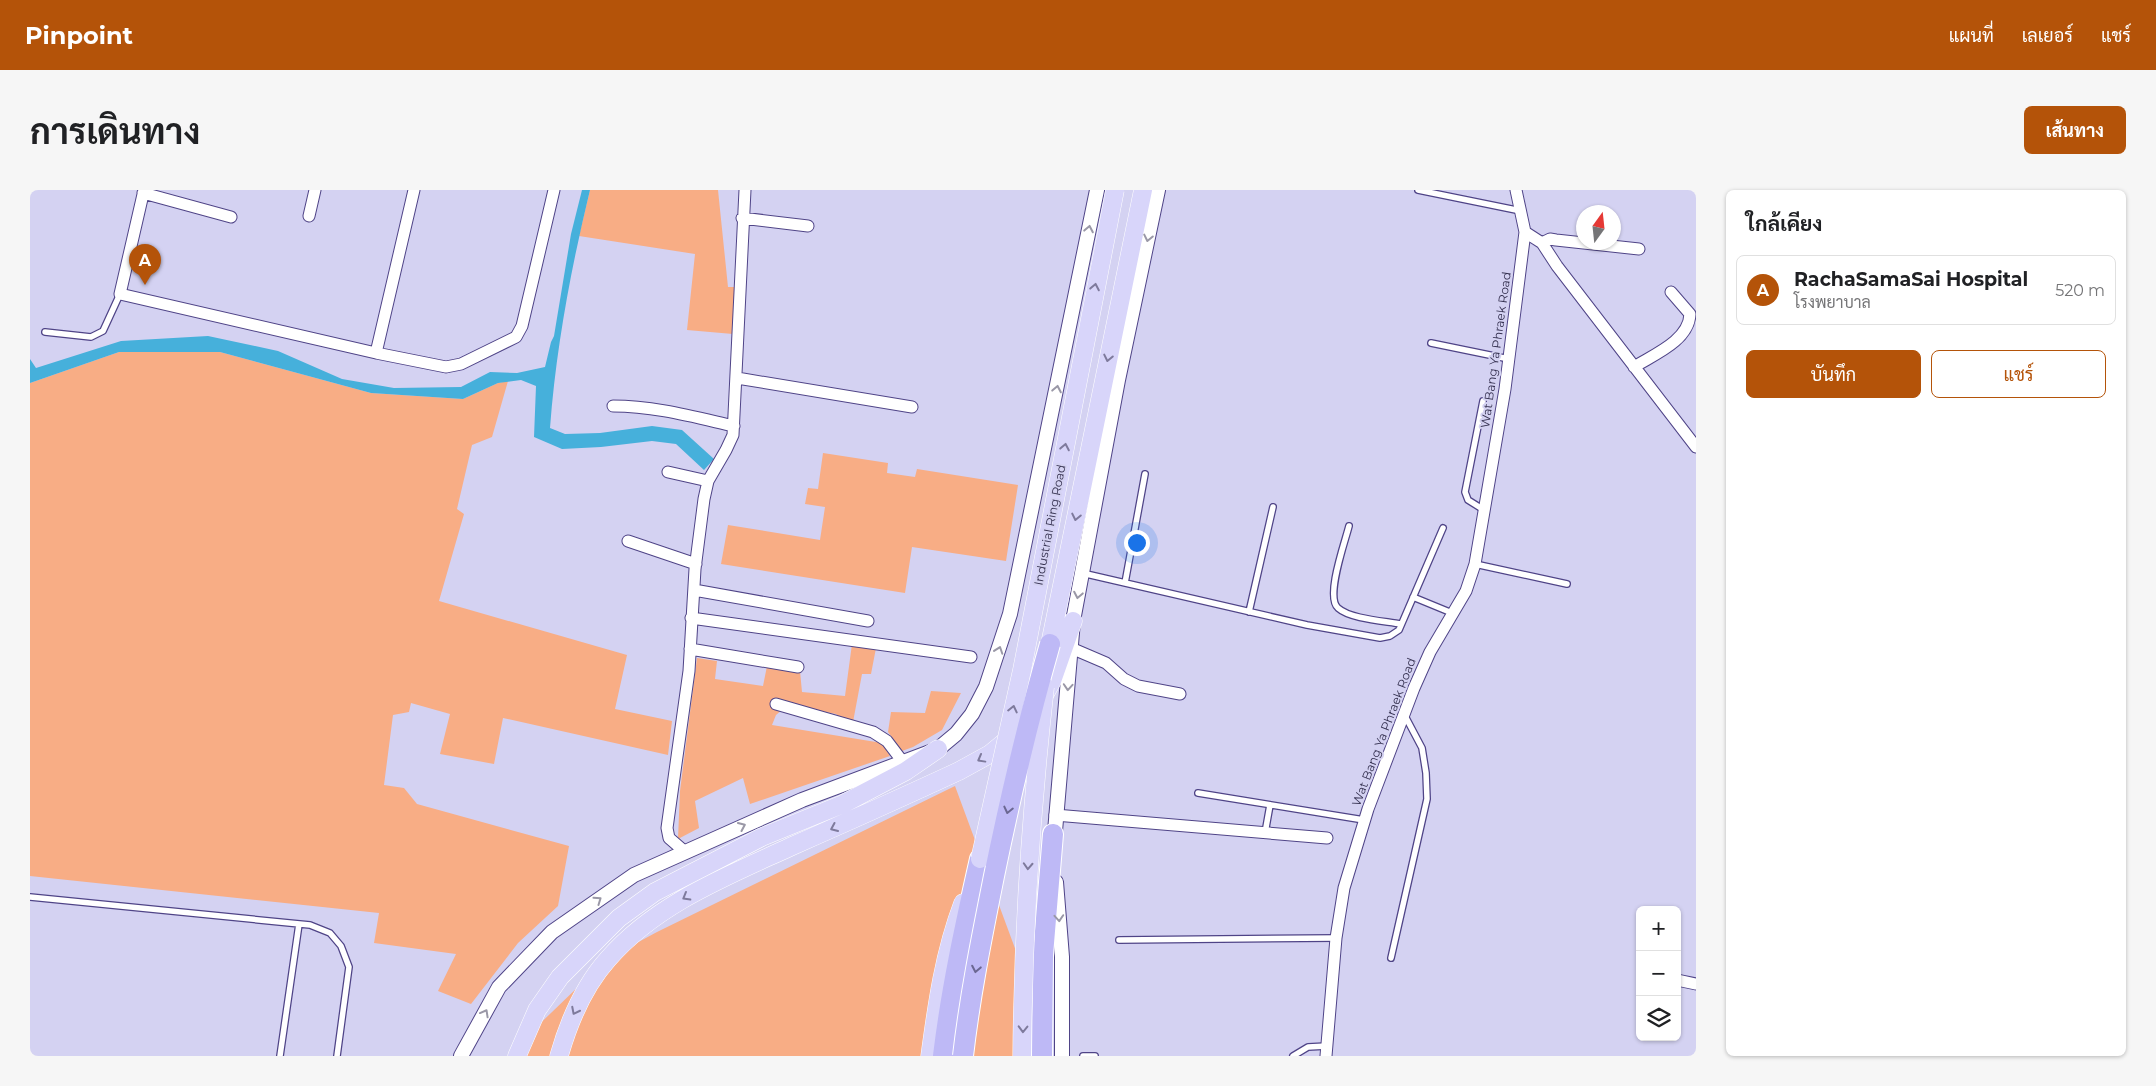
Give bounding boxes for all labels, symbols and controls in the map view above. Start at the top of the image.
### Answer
text: Pinpoint [25,21,133,50]
text: แผนที่ [1949,25,1994,47]
text: เลเยอร์ [2022,25,2073,47]
text: แชร์ [2101,25,2131,47]
button: เส้นทาง [2024,106,2126,154]
text: การเดินทาง [30,110,200,153]
north arrow [1576,205,1621,250]
text: ใกล้เคียง [1746,211,1822,236]
one-way arrow [1083,225,1094,234]
one-way arrow [1143,233,1153,242]
pin: A [129,244,161,285]
text: RachaSamaSai Hospital [1794,268,2028,291]
street label: Wat Bang Ya Phraek Road [1477,271,1514,429]
text: A [1757,281,1769,300]
text: 520 m [2055,281,2105,300]
one-way arrow [1090,283,1100,292]
text: โรงพยาบาล [1794,293,1871,312]
button: บันทึก [1746,350,1921,398]
button: แชร์ [1931,350,2106,398]
one-way arrow [1103,353,1114,362]
one-way arrow [1051,384,1061,393]
one-way arrow [1059,442,1069,451]
street label: Industrial Ring Road [1030,463,1069,587]
one-way arrow [1071,512,1081,521]
your location [1124,530,1150,556]
one-way arrow [1073,590,1084,599]
one-way arrow [993,646,1003,654]
street label: Wat Bang Ya Phraek Road [1348,656,1419,808]
one-way arrow [1063,683,1074,691]
one-way arrow [1007,705,1018,714]
one-way arrow [977,753,986,763]
one-way arrow [1003,805,1014,814]
one-way arrow [737,821,746,832]
one-way arrow [830,822,839,833]
one-way arrow [1022,863,1033,871]
one-way arrow [683,891,692,901]
one-way arrow [592,897,602,906]
map controls [1636,906,1681,1041]
button: + [1636,906,1681,951]
one-way arrow [1053,915,1064,923]
button: − [1636,951,1681,996]
one-way arrow [971,965,981,973]
button: layers [1636,996,1681,1041]
one-way arrow [571,1006,581,1015]
one-way arrow [479,1010,489,1019]
one-way arrow [1018,1026,1028,1033]

